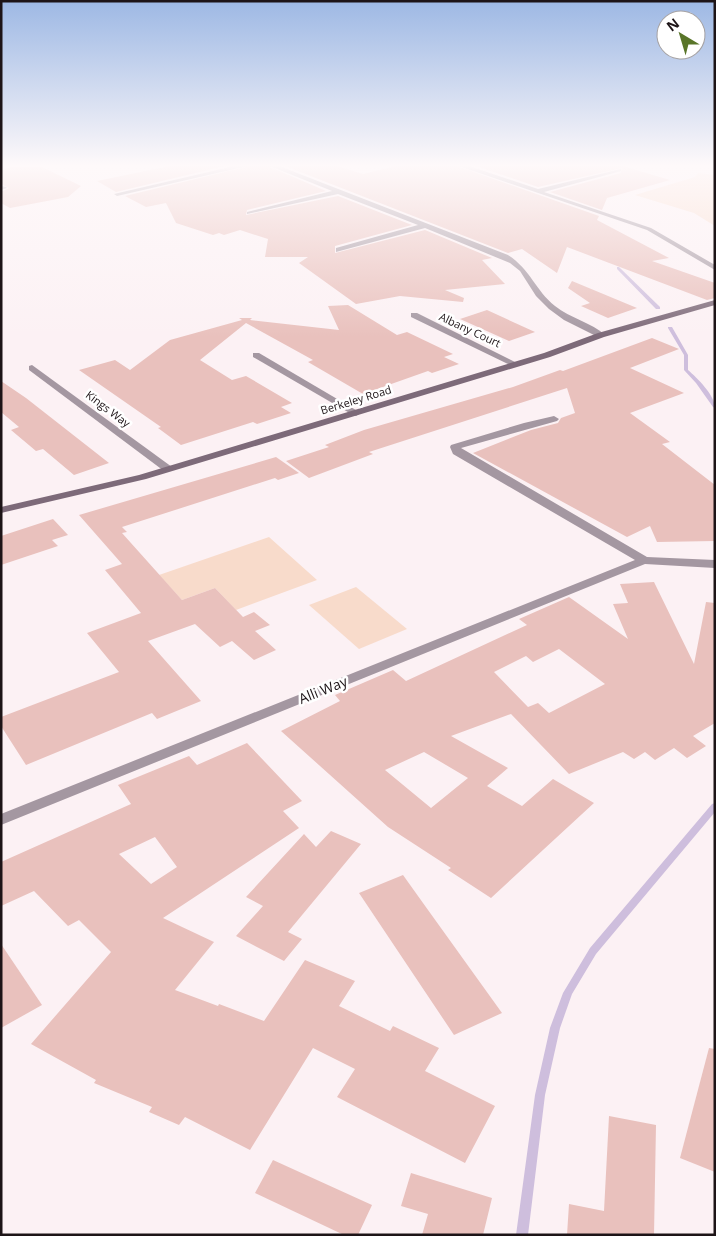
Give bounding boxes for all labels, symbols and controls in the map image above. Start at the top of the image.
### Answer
north arrow [656,10,706,60]
text: N [662,13,683,35]
street label: Albany Court [437,309,504,350]
street label: Berkeley Road [319,382,393,417]
street label: Kings Way [83,387,134,431]
street label: Alli Way [296,671,351,708]

